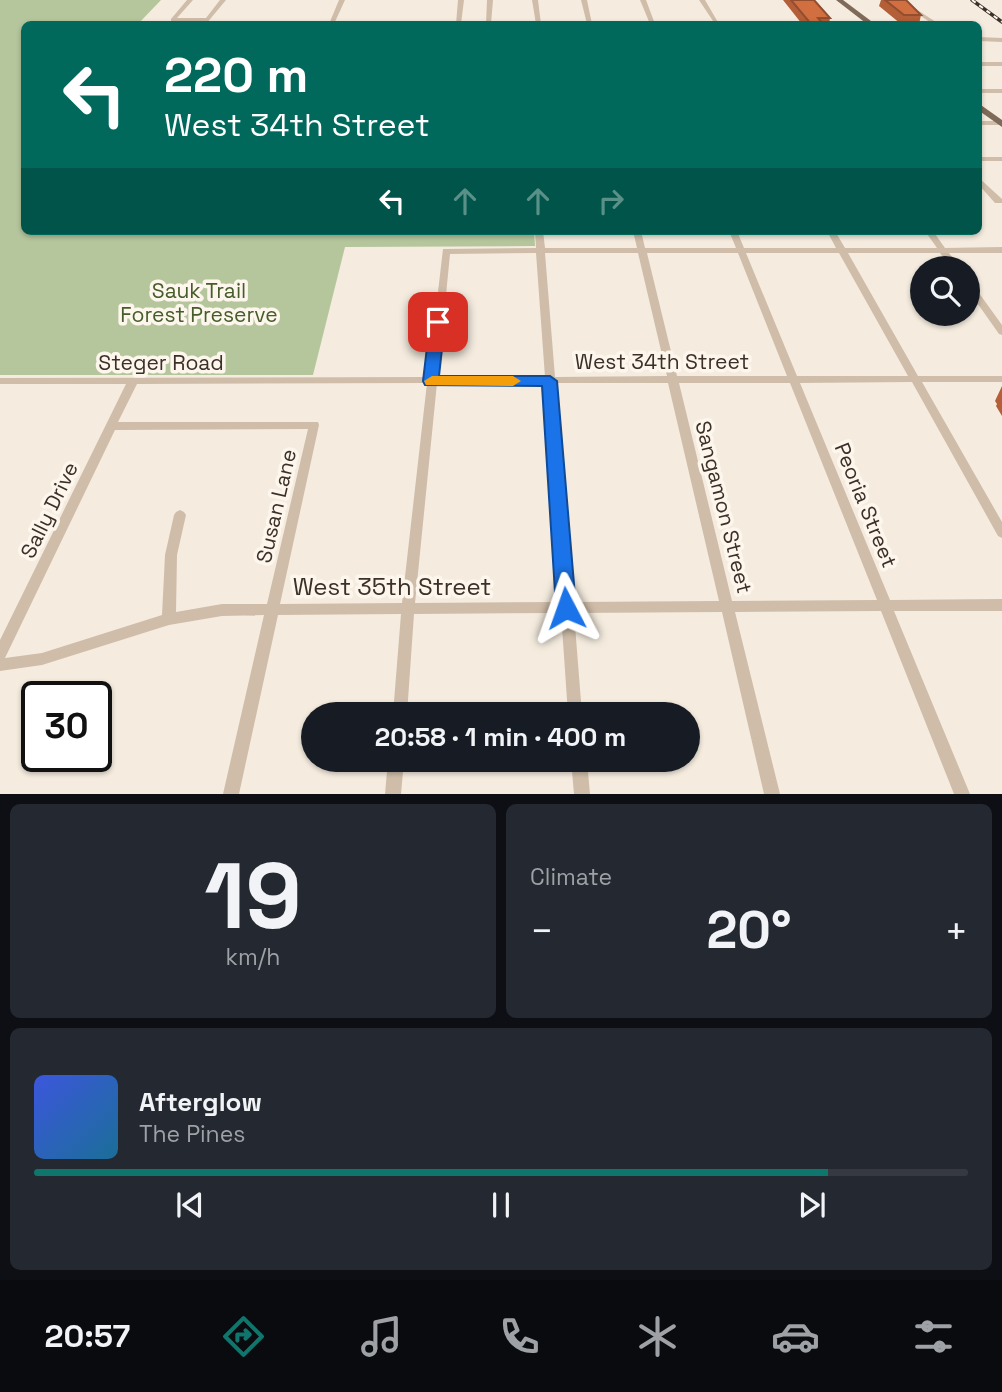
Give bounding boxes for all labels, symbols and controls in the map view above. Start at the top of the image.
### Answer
text: 220 m [164,44,308,106]
icon: left [49,49,140,140]
text: West 34th Street [164,105,430,145]
icon: left [373,182,411,220]
icon: ahead [446,182,484,220]
icon: ahead [519,182,557,220]
icon: right [592,182,630,220]
map controls [910,256,980,326]
button: search [910,256,980,326]
park label: Sauk Trail Forest Preserve [120,277,278,328]
pin [408,292,468,352]
icon: arrive [419,303,457,341]
street label: West 34th Street [575,348,749,375]
street label: Steger Road [98,349,224,376]
street label: Sangamon Street [690,418,758,596]
street label: Peoria Street [829,439,903,571]
street label: Susan Lane [250,446,302,566]
street label: Sally Drive [14,457,84,563]
street label: West 35th Street [293,571,491,602]
position arrow [529,571,603,645]
speed limit sign: 30 [21,681,112,772]
text: 20:58 · 1 min · 400 m [375,720,626,754]
text: 19 [204,838,302,955]
text: Climate [530,862,612,892]
text: 20° [706,897,792,963]
text: − [530,907,554,955]
text: + [944,907,968,955]
text: km/h [226,942,280,972]
text: Afterglow [139,1085,262,1119]
text: The Pines [139,1119,245,1149]
icon: previous [171,1186,209,1224]
icon: pause [482,1186,520,1224]
icon: next [793,1186,831,1224]
icon: directions [219,1312,268,1361]
icon: music [357,1312,406,1361]
icon: phone [495,1312,544,1361]
icon: climate [633,1312,682,1361]
icon: car [771,1312,820,1361]
icon: filters [909,1312,958,1361]
text: 20:57 [44,1316,130,1356]

